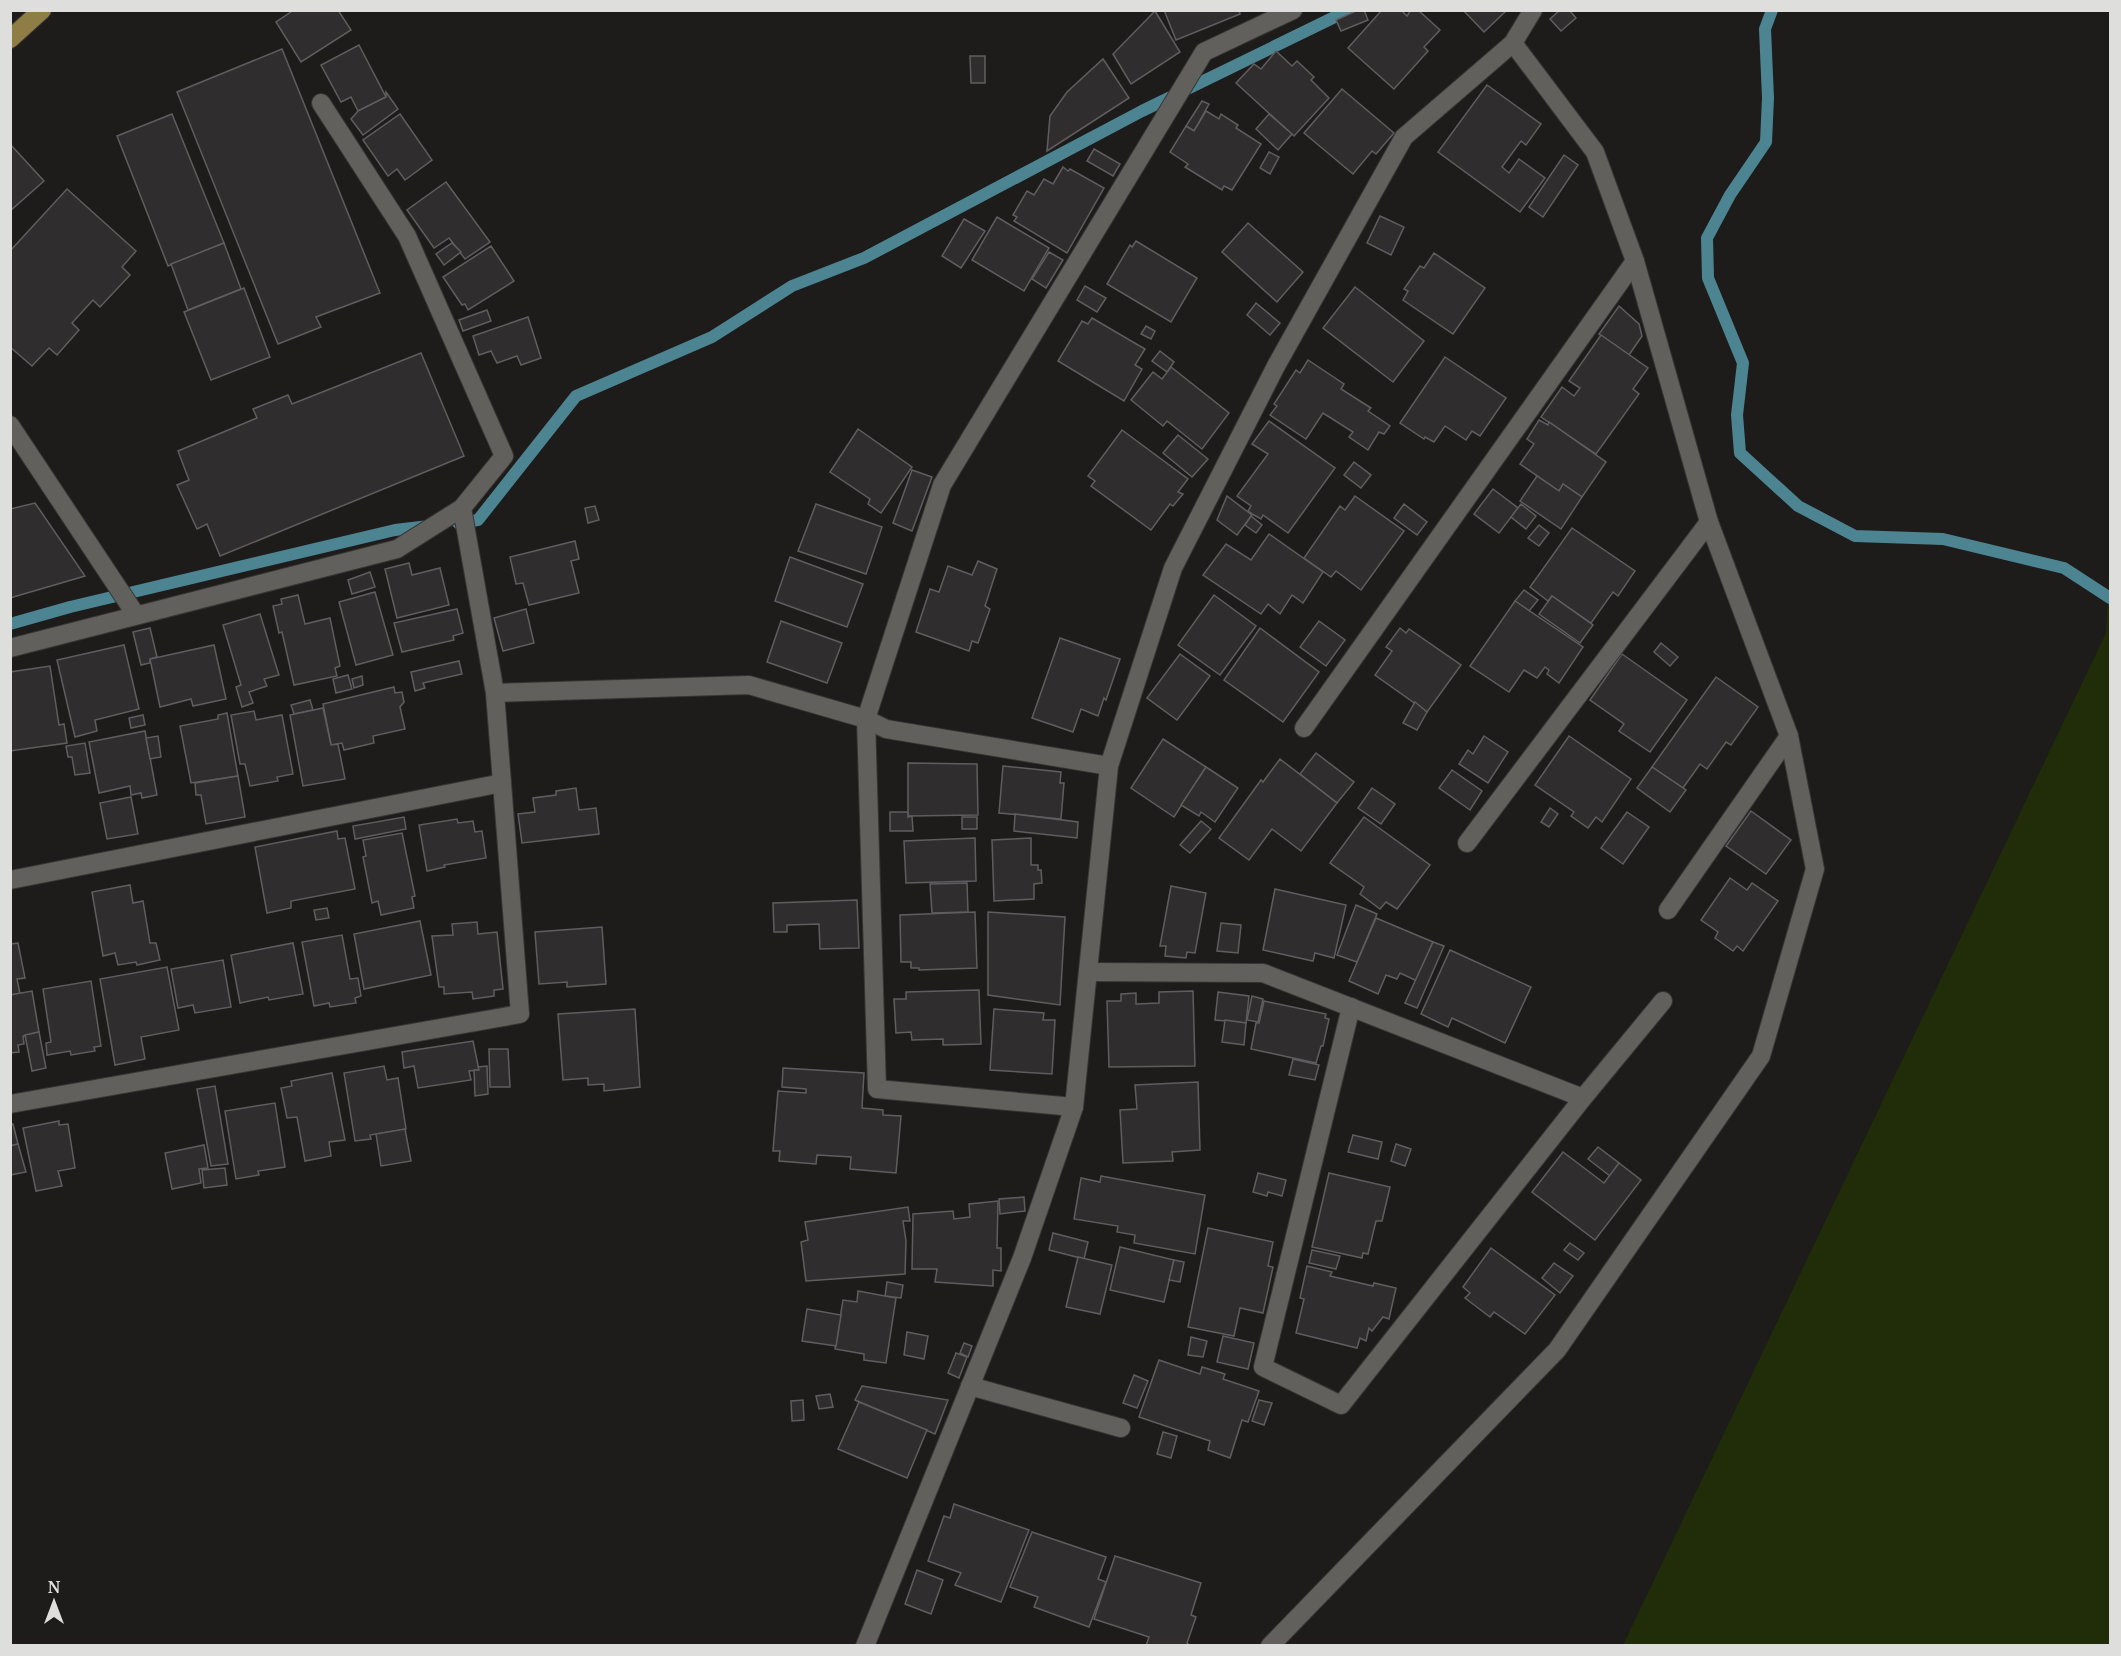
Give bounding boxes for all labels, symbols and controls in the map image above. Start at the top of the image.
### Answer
north arrow [24,1572,84,1632]
text: N [48,1576,61,1598]

